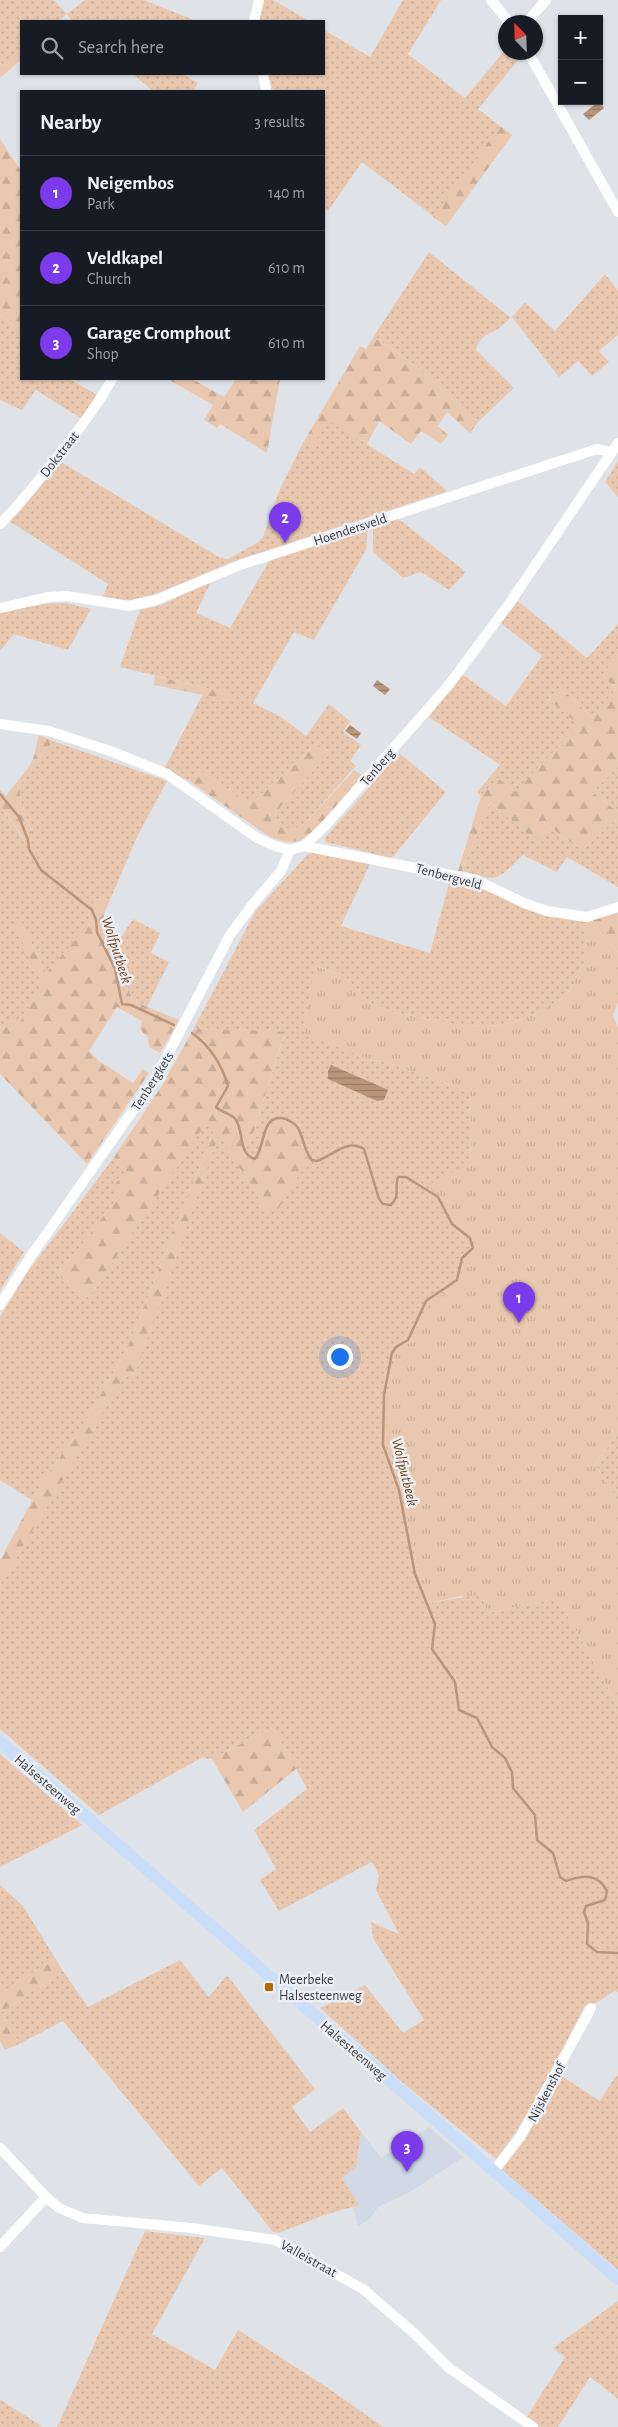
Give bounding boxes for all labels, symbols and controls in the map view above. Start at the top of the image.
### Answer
north arrow [498,15,543,60]
map controls [558,15,603,105]
button: + [558,15,603,60]
search box [20,20,325,75]
icon: search [38,34,66,62]
text: Search here [78,38,164,57]
button: − [558,60,603,105]
text: Nearby [40,112,101,133]
text: 3 results [254,114,305,130]
text: Neigembos [87,174,174,193]
text: 1 [53,185,59,201]
text: 140 m [268,185,305,201]
text: Park [87,196,115,212]
text: Veldkapel [87,249,163,268]
text: 2 [52,260,60,276]
text: 610 m [268,260,305,276]
text: Church [87,271,131,287]
text: Garage Cromphout [87,324,230,343]
text: 3 [53,335,59,351]
text: 610 m [268,335,305,351]
text: Shop [87,346,119,362]
street label: Dokstraat [38,429,82,480]
pin: 2 [269,502,301,543]
street label: Hoendersveld [312,512,389,548]
street label: Tenberg [358,746,398,789]
street label: Tenbergveld [414,861,483,892]
water label: Wolfputbeek [99,915,134,986]
street label: Tenbergkets [129,1049,177,1114]
pin: 1 [503,1282,535,1323]
your location [327,1344,353,1370]
water label: Wolfputbeek [389,1437,420,1508]
street label: Halsesteenweg [12,1752,83,1817]
place label: Meerbeke Halsesteenweg [279,1973,362,2003]
marker: Meerbeke Halsesteenweg [263,1981,275,1993]
street label: Halsesteenweg [318,2018,389,2083]
street label: Nijskenshof [525,2060,569,2124]
pin: 3 [391,2131,423,2172]
street label: Valleistraat [278,2238,339,2280]

